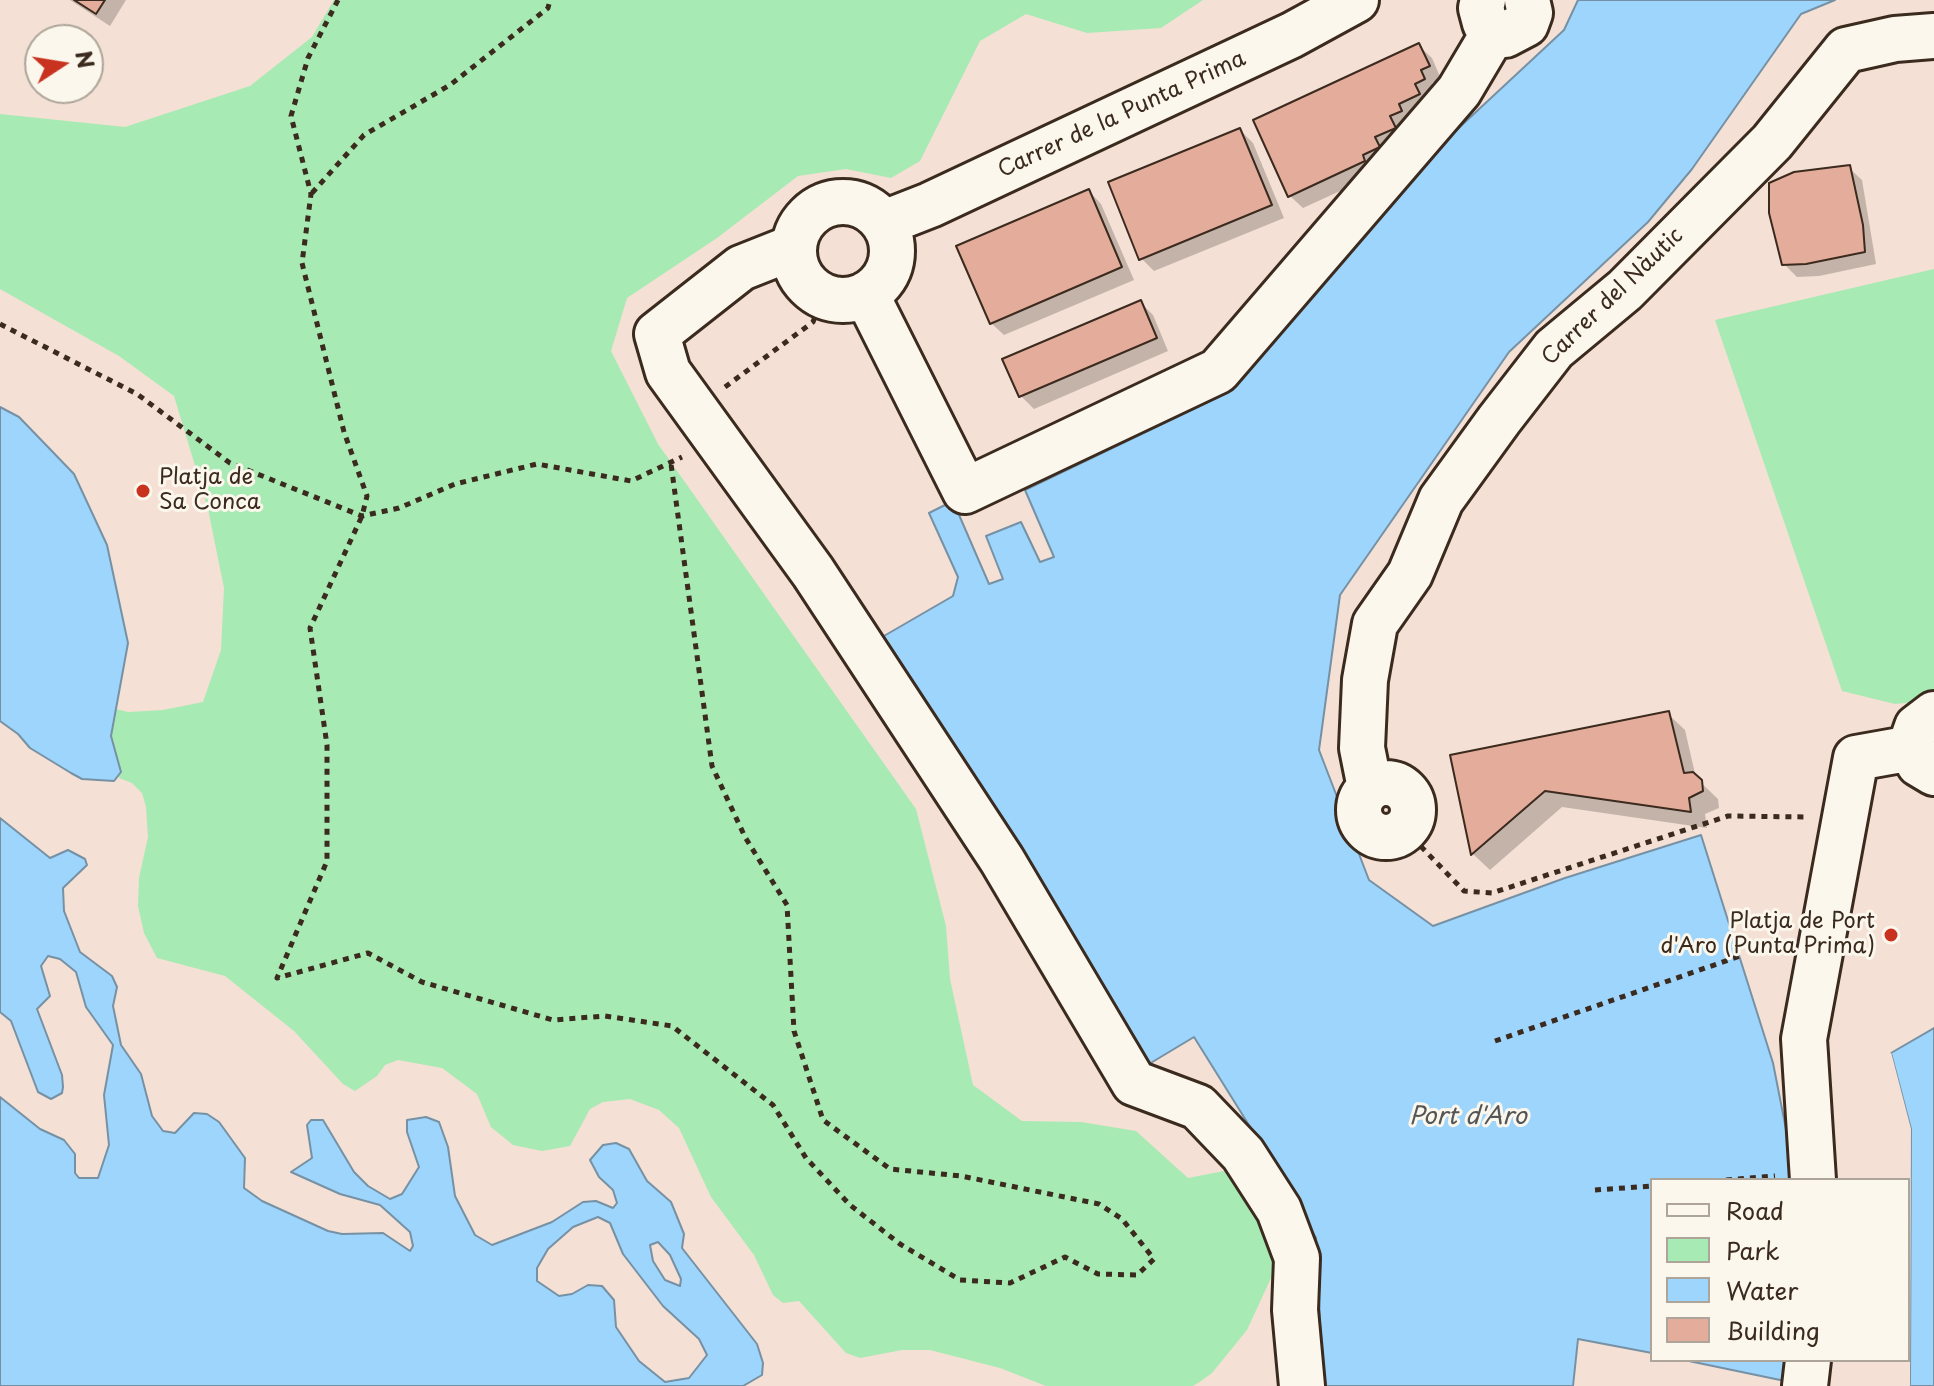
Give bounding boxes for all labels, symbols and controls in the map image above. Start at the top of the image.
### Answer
north arrow [24,24,104,104]
street label: Carrer de la Punta Prima [994,46,1250,184]
text: N [68,47,104,71]
street label: Carrer del Nàutic [1537,223,1689,371]
place label: Platja de Sa Conca [159,465,260,516]
marker: Platja de Sa Conca [134,482,152,500]
place label: Platja de Port d'Aro (Punta Prima) [1661,909,1875,960]
marker: Platja de Port d'Aro (Punta Prima) [1882,926,1900,944]
water label: Port d'Aro [1409,1103,1527,1131]
legend [1650,1178,1910,1362]
text: Road [1726,1192,1784,1228]
text: Park [1726,1232,1780,1268]
text: Water [1726,1272,1798,1308]
text: Building [1726,1312,1820,1348]

